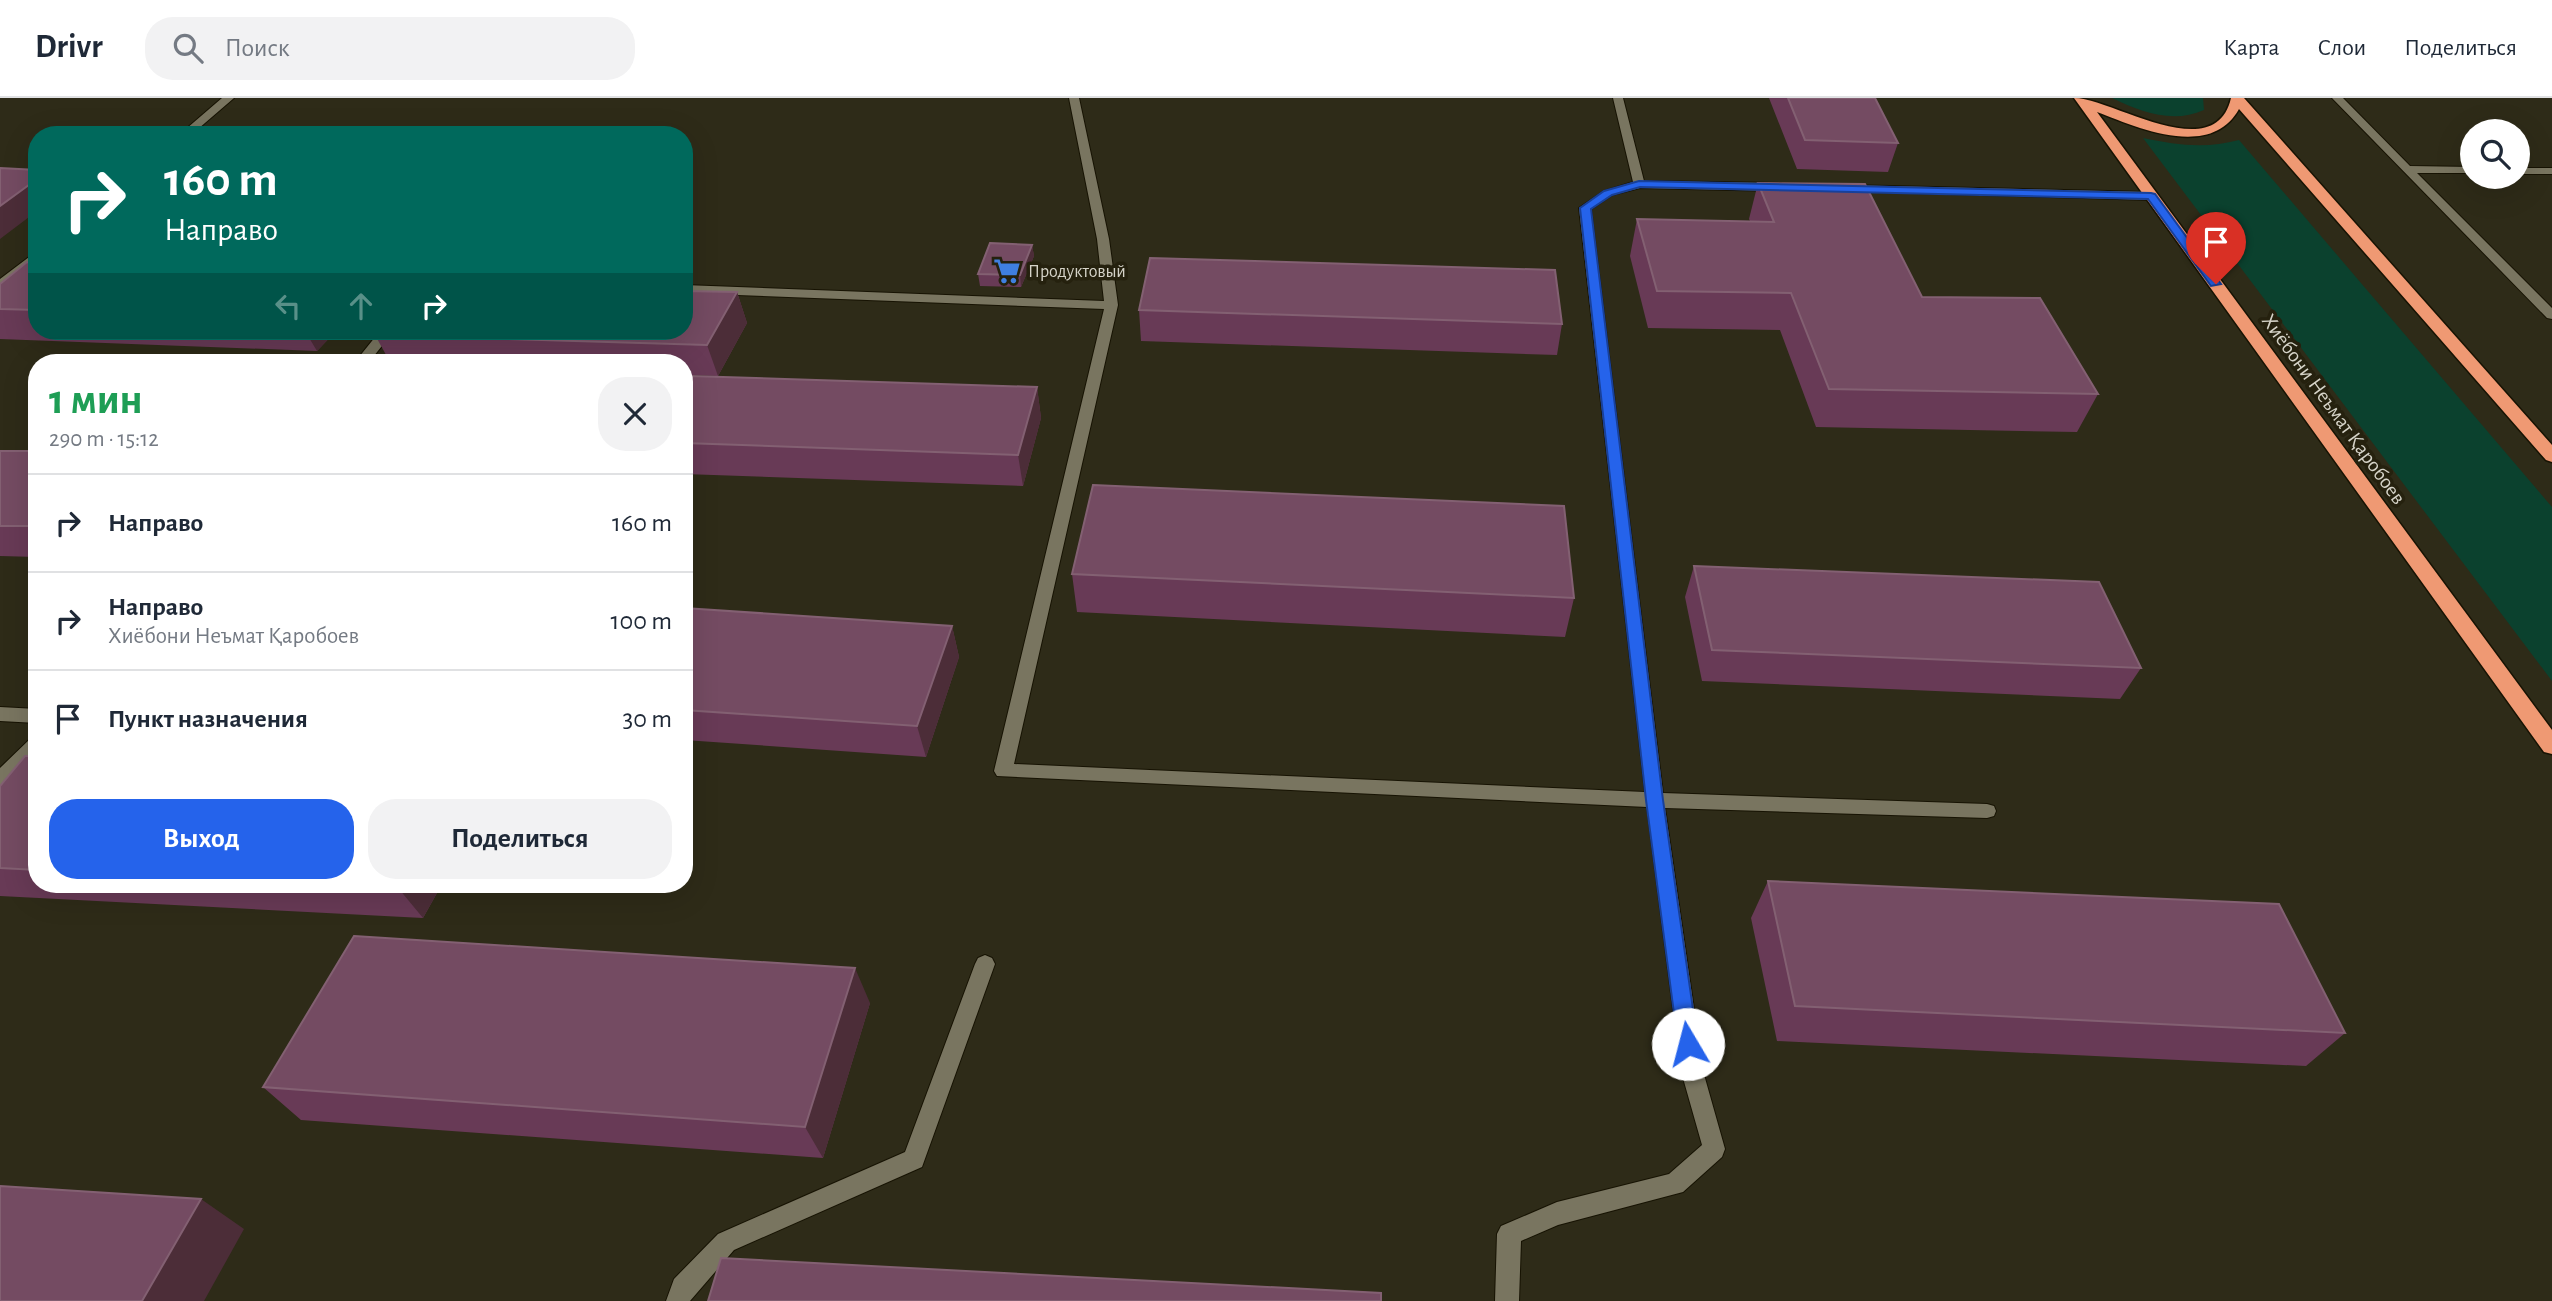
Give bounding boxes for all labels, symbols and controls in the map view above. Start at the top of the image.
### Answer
search box [145,17,635,80]
icon: search [169,29,207,67]
text: Drivr [35,31,103,64]
text: Поиск [225,35,290,61]
text: Карта [2223,36,2279,60]
text: Слои [2317,36,2366,60]
text: Поделиться [2404,36,2517,60]
map controls [2460,119,2530,189]
button: search [2460,119,2530,189]
icon: right [49,154,140,245]
text: 160 m [164,156,278,205]
pin [2186,212,2246,284]
text: Направо [164,214,278,246]
icon: arrive [2197,223,2235,261]
supermarket icon: Продуктовый [992,256,1022,286]
place label: Продуктовый [1028,263,1126,281]
icon: left [269,287,307,325]
icon: ahead [342,287,380,325]
icon: right [415,287,453,325]
street label: Хиёбони Неъмат Қаробоев [2258,310,2410,508]
button: close [598,377,672,451]
text: 1 мин [49,379,143,421]
text: 290 m · 15:12 [49,428,159,451]
icon: right [49,504,87,542]
text: Направо [108,510,203,536]
text: 160 m [612,510,672,536]
text: Направо [108,594,203,620]
icon: right [49,602,87,640]
text: 100 m [611,608,672,634]
text: Хиёбони Неъмат Қаробоев [108,625,359,648]
icon: arrive [49,700,87,738]
text: Пункт назначения [108,706,308,732]
text: 30 m [622,706,672,732]
button: Выход [49,799,354,879]
button: Поделиться [368,799,672,879]
position arrow [1651,1007,1725,1081]

